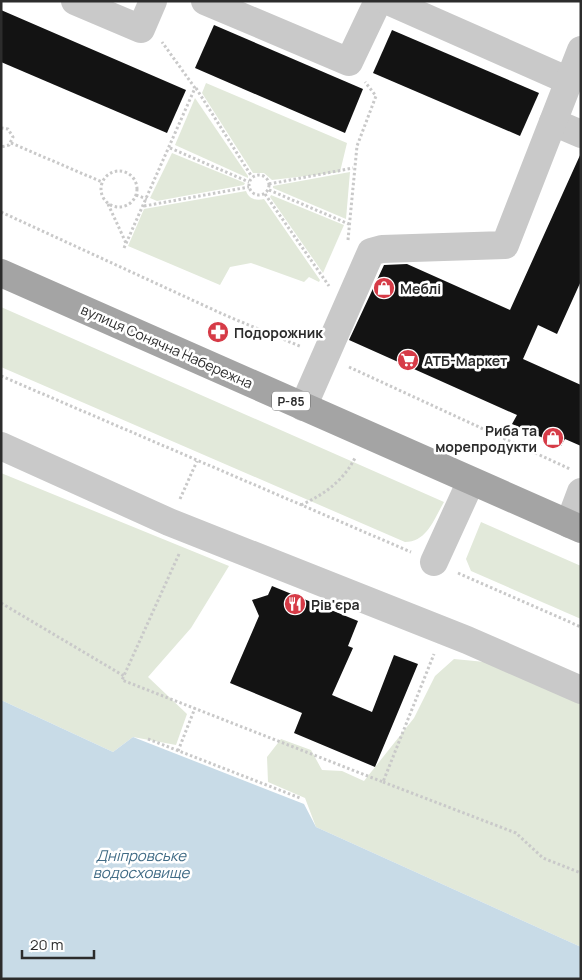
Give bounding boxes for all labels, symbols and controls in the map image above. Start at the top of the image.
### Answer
shop icon: Меблі [372,276,396,300]
place label: Меблі [400,279,441,298]
street label: вулиця Сонячна Набережна [78,299,256,393]
pharmacy icon: Подорожник [206,320,230,344]
place label: Подорожник [234,323,323,342]
supermarket icon: АТБ-Маркет [396,348,420,372]
place label: АТБ-Маркет [424,351,508,370]
road number: Р-85 [272,392,310,411]
place label: Риба та морепродукти [435,421,537,456]
shop icon: Риба та морепродукти [541,426,565,450]
restaurant icon: Рів'єра [283,592,307,616]
place label: Рів'єра [311,595,360,614]
water label: Дніпровське водосховище [93,845,190,883]
scale bar [22,928,95,960]
text: 20 m [30,934,63,955]

